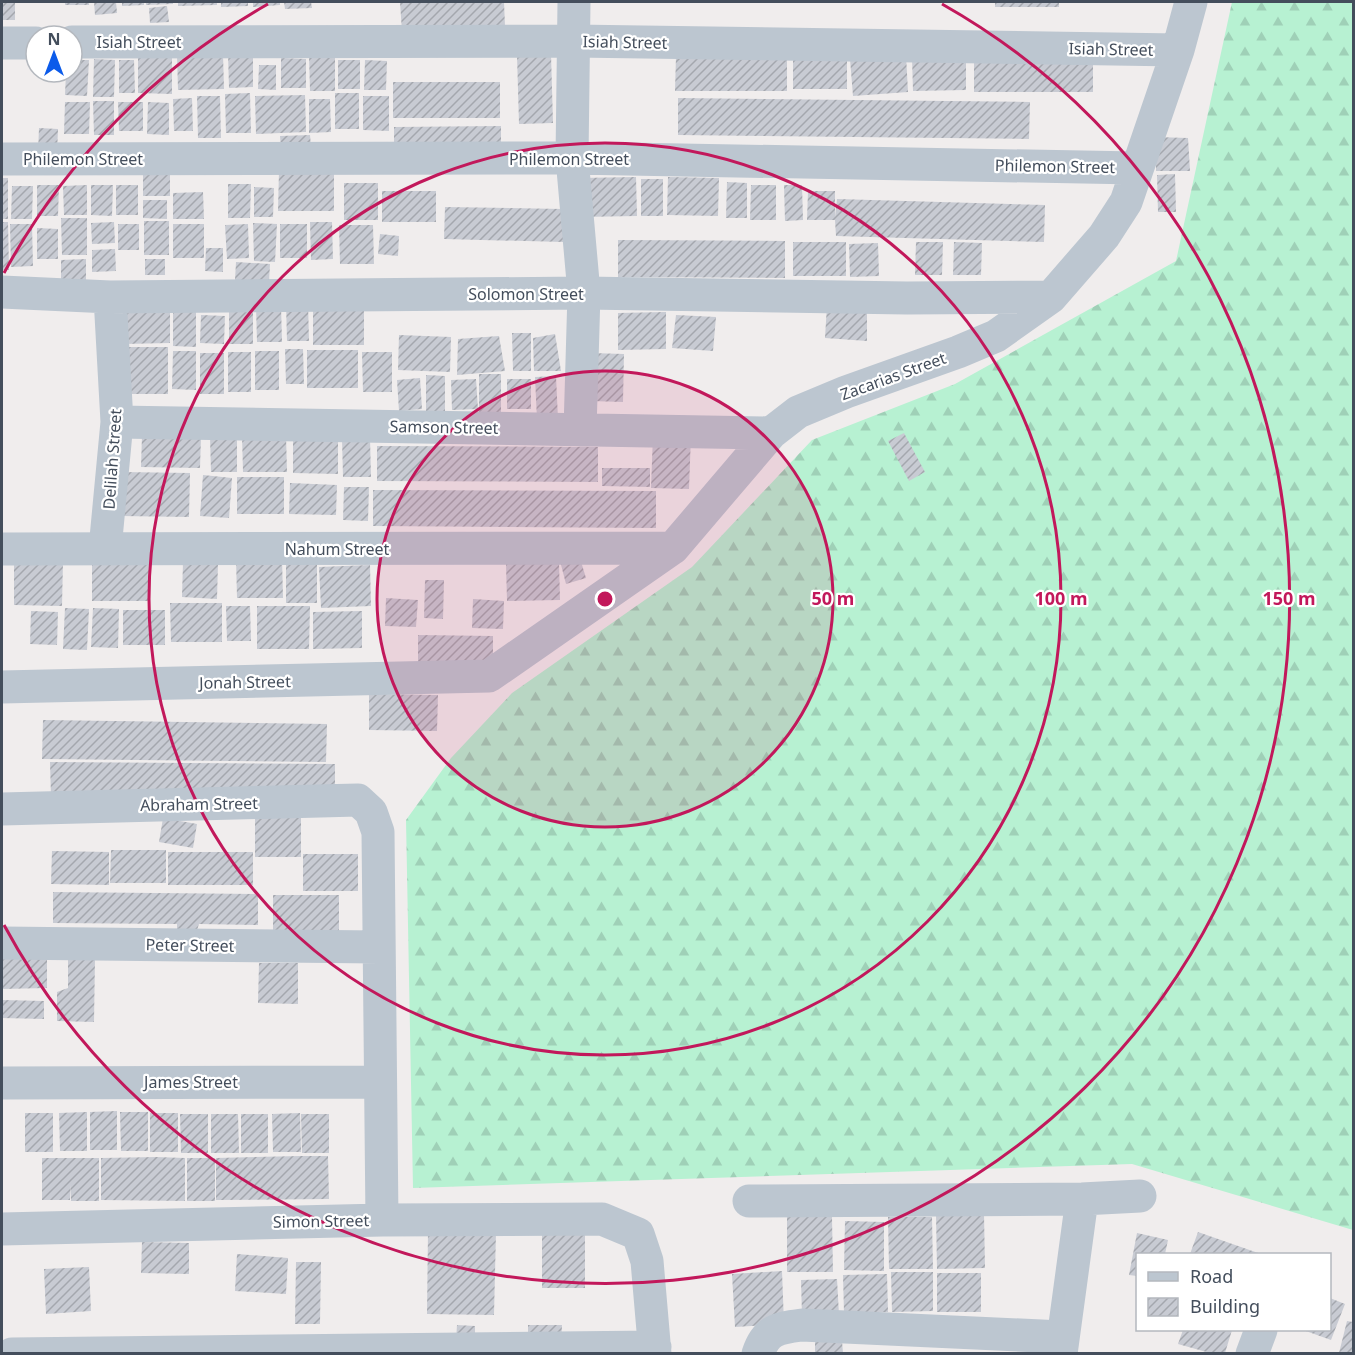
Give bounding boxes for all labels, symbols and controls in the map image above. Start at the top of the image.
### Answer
north arrow [24,24,84,84]
text: N [47,28,61,50]
street label: Isiah Street [582,30,668,54]
street label: Isiah Street [97,31,182,53]
street label: Isiah Street [1068,37,1154,61]
street label: Philemon Street [23,148,143,170]
street label: Philemon Street [509,148,629,170]
street label: Philemon Street [995,154,1116,178]
street label: Solomon Street [468,283,584,305]
street label: Zacarias Street [837,347,949,405]
street label: Delilah Street [98,408,127,510]
street label: Samson Street [389,415,499,439]
street label: Nahum Street [285,538,390,560]
text: 50 m [812,586,854,610]
text: 100 m [1034,586,1088,610]
text: 150 m [1262,586,1316,610]
centre of rings [595,589,615,609]
street label: Jonah Street [197,670,291,694]
street label: Abraham Street [140,792,258,816]
street label: Peter Street [145,933,235,957]
street label: James Street [142,1071,238,1093]
street label: Simon Street [273,1209,370,1233]
legend [1136,1253,1331,1331]
text: Road [1190,1264,1233,1288]
text: Building [1190,1294,1260,1318]

